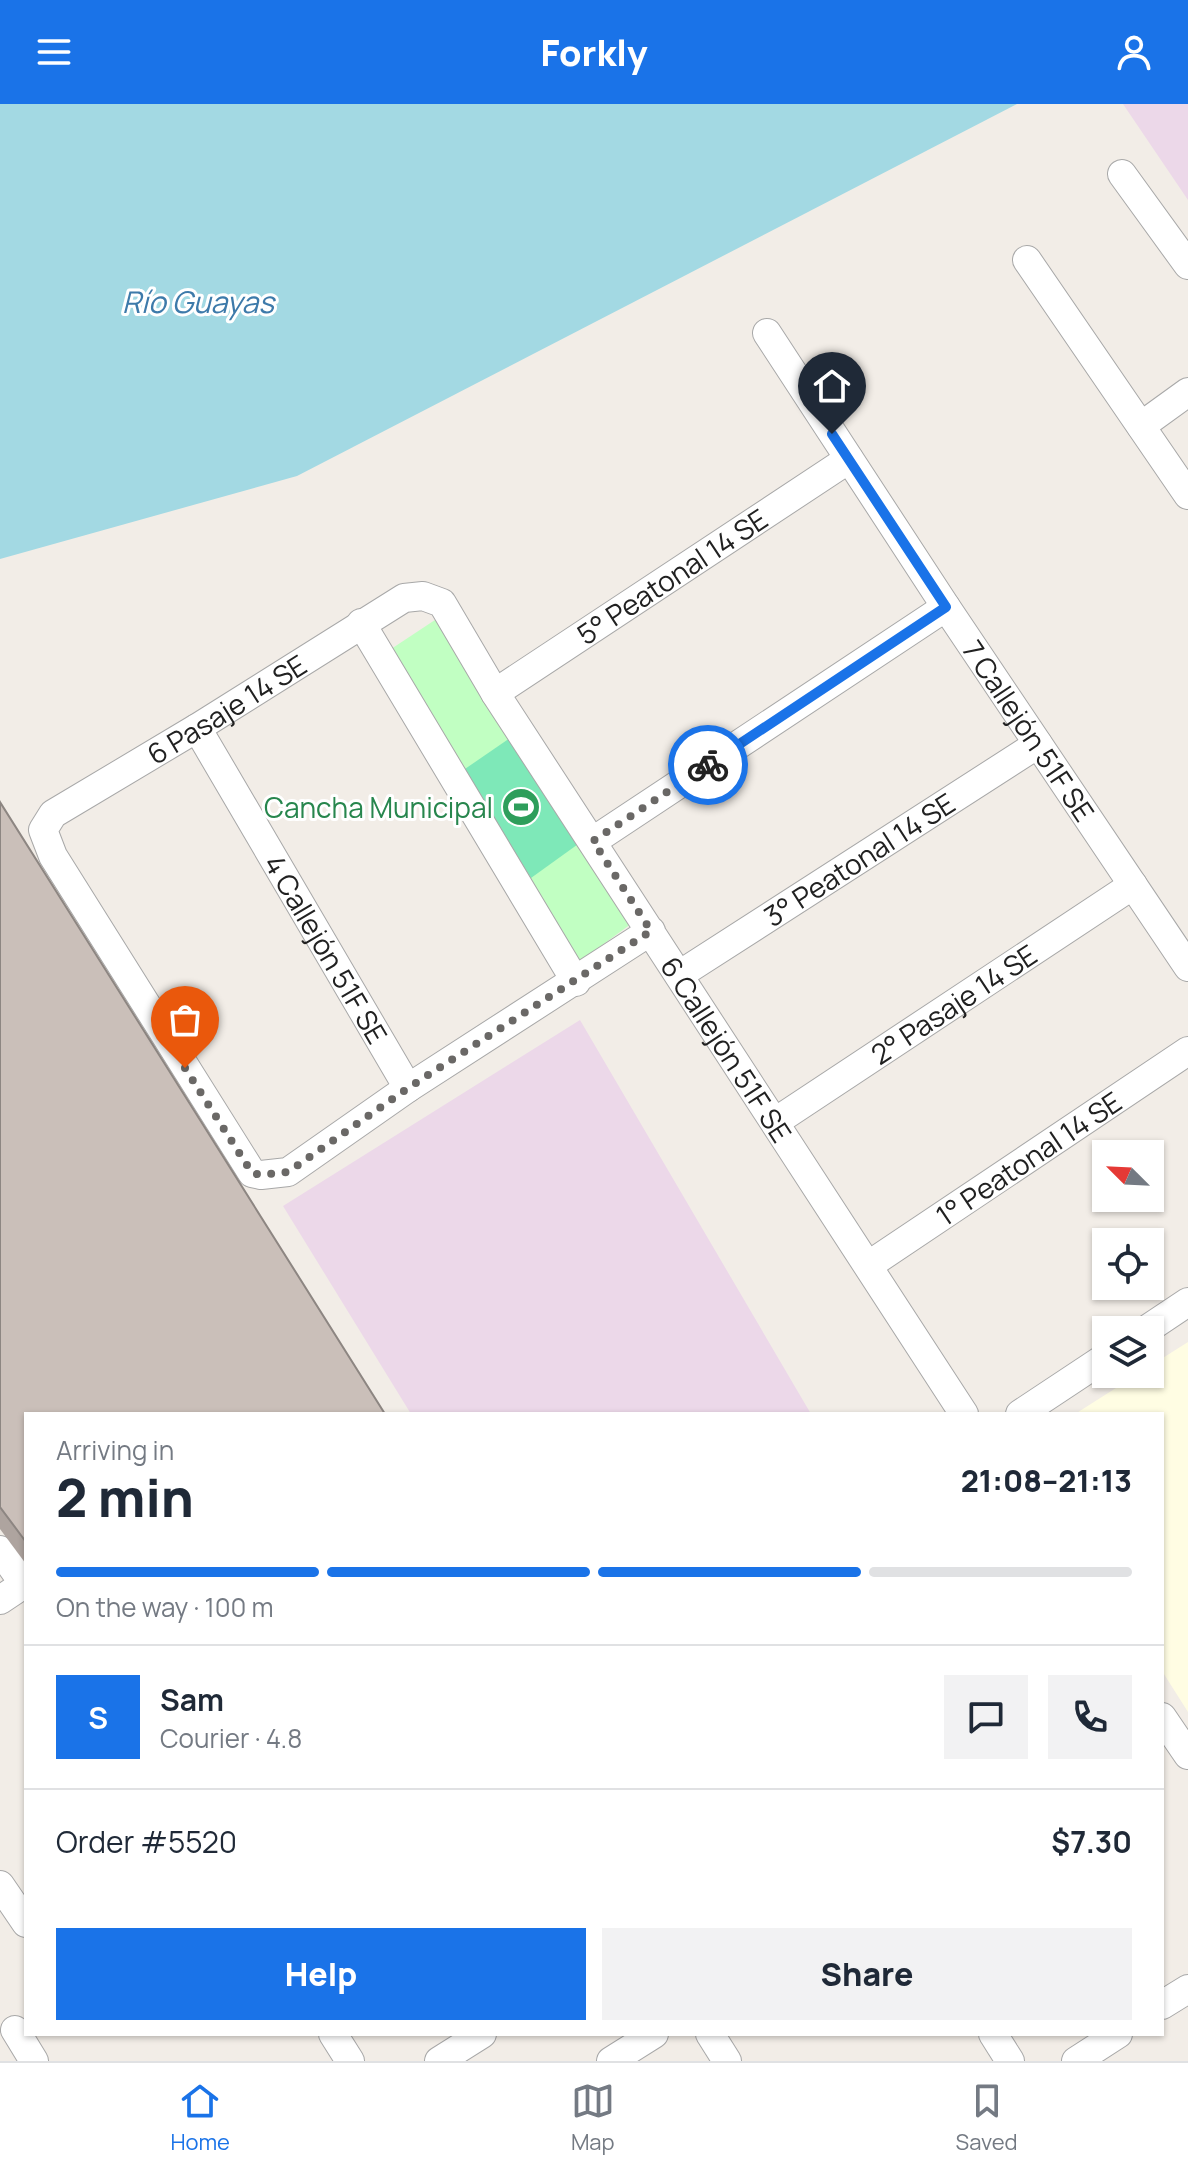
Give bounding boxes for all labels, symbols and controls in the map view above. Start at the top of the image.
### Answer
text: Forkly [541,28,648,77]
icon: menu [32,30,76,74]
icon: person [1112,30,1156,74]
water label: Río Guayas [122,281,276,322]
pin [798,352,866,434]
icon: home [810,364,854,408]
street label: 5° Peatonal 14 SE [569,499,774,653]
street label: 7 Callejón 51F SE [954,632,1103,828]
street label: 6 Pasaje 14 SE [140,645,313,773]
courier [668,725,748,805]
icon: bike [686,743,730,787]
street label: 3° Peatonal 14 SE [756,784,962,935]
sports icon: Cancha Municipal [500,786,542,828]
place label: Cancha Municipal [264,788,493,826]
street label: 4 Callejón 51F SE [256,847,397,1050]
street label: 2° Pasaje 14 SE [863,935,1044,1073]
street label: 6 Callejón 51F SE [652,949,801,1149]
pin [151,986,219,1068]
icon: bag [163,998,207,1042]
street label: 1° Peatonal 14 SE [928,1082,1129,1234]
north arrow [1092,1140,1164,1212]
map controls [1092,1140,1164,1388]
button: locate [1092,1228,1164,1300]
button: layers [1092,1316,1164,1388]
text: Arriving in [56,1432,174,1468]
text: 21:08–21:13 [961,1460,1132,1501]
text: 2 min [56,1462,194,1533]
text: On the way · 100 m [56,1589,274,1625]
button: chat [944,1675,1028,1759]
button: phone [1048,1675,1132,1759]
text: Sam [160,1679,224,1720]
text: S [88,1697,108,1738]
text: Courier · 4.8 [160,1720,302,1756]
text: Order #5520 [56,1821,237,1862]
text: $7.30 [1051,1821,1132,1862]
button: Help [56,1928,586,2020]
button: Share [602,1928,1132,2020]
tab: Home [170,2079,230,2157]
tab: Map [571,2079,615,2157]
tab: Saved [956,2079,1018,2157]

